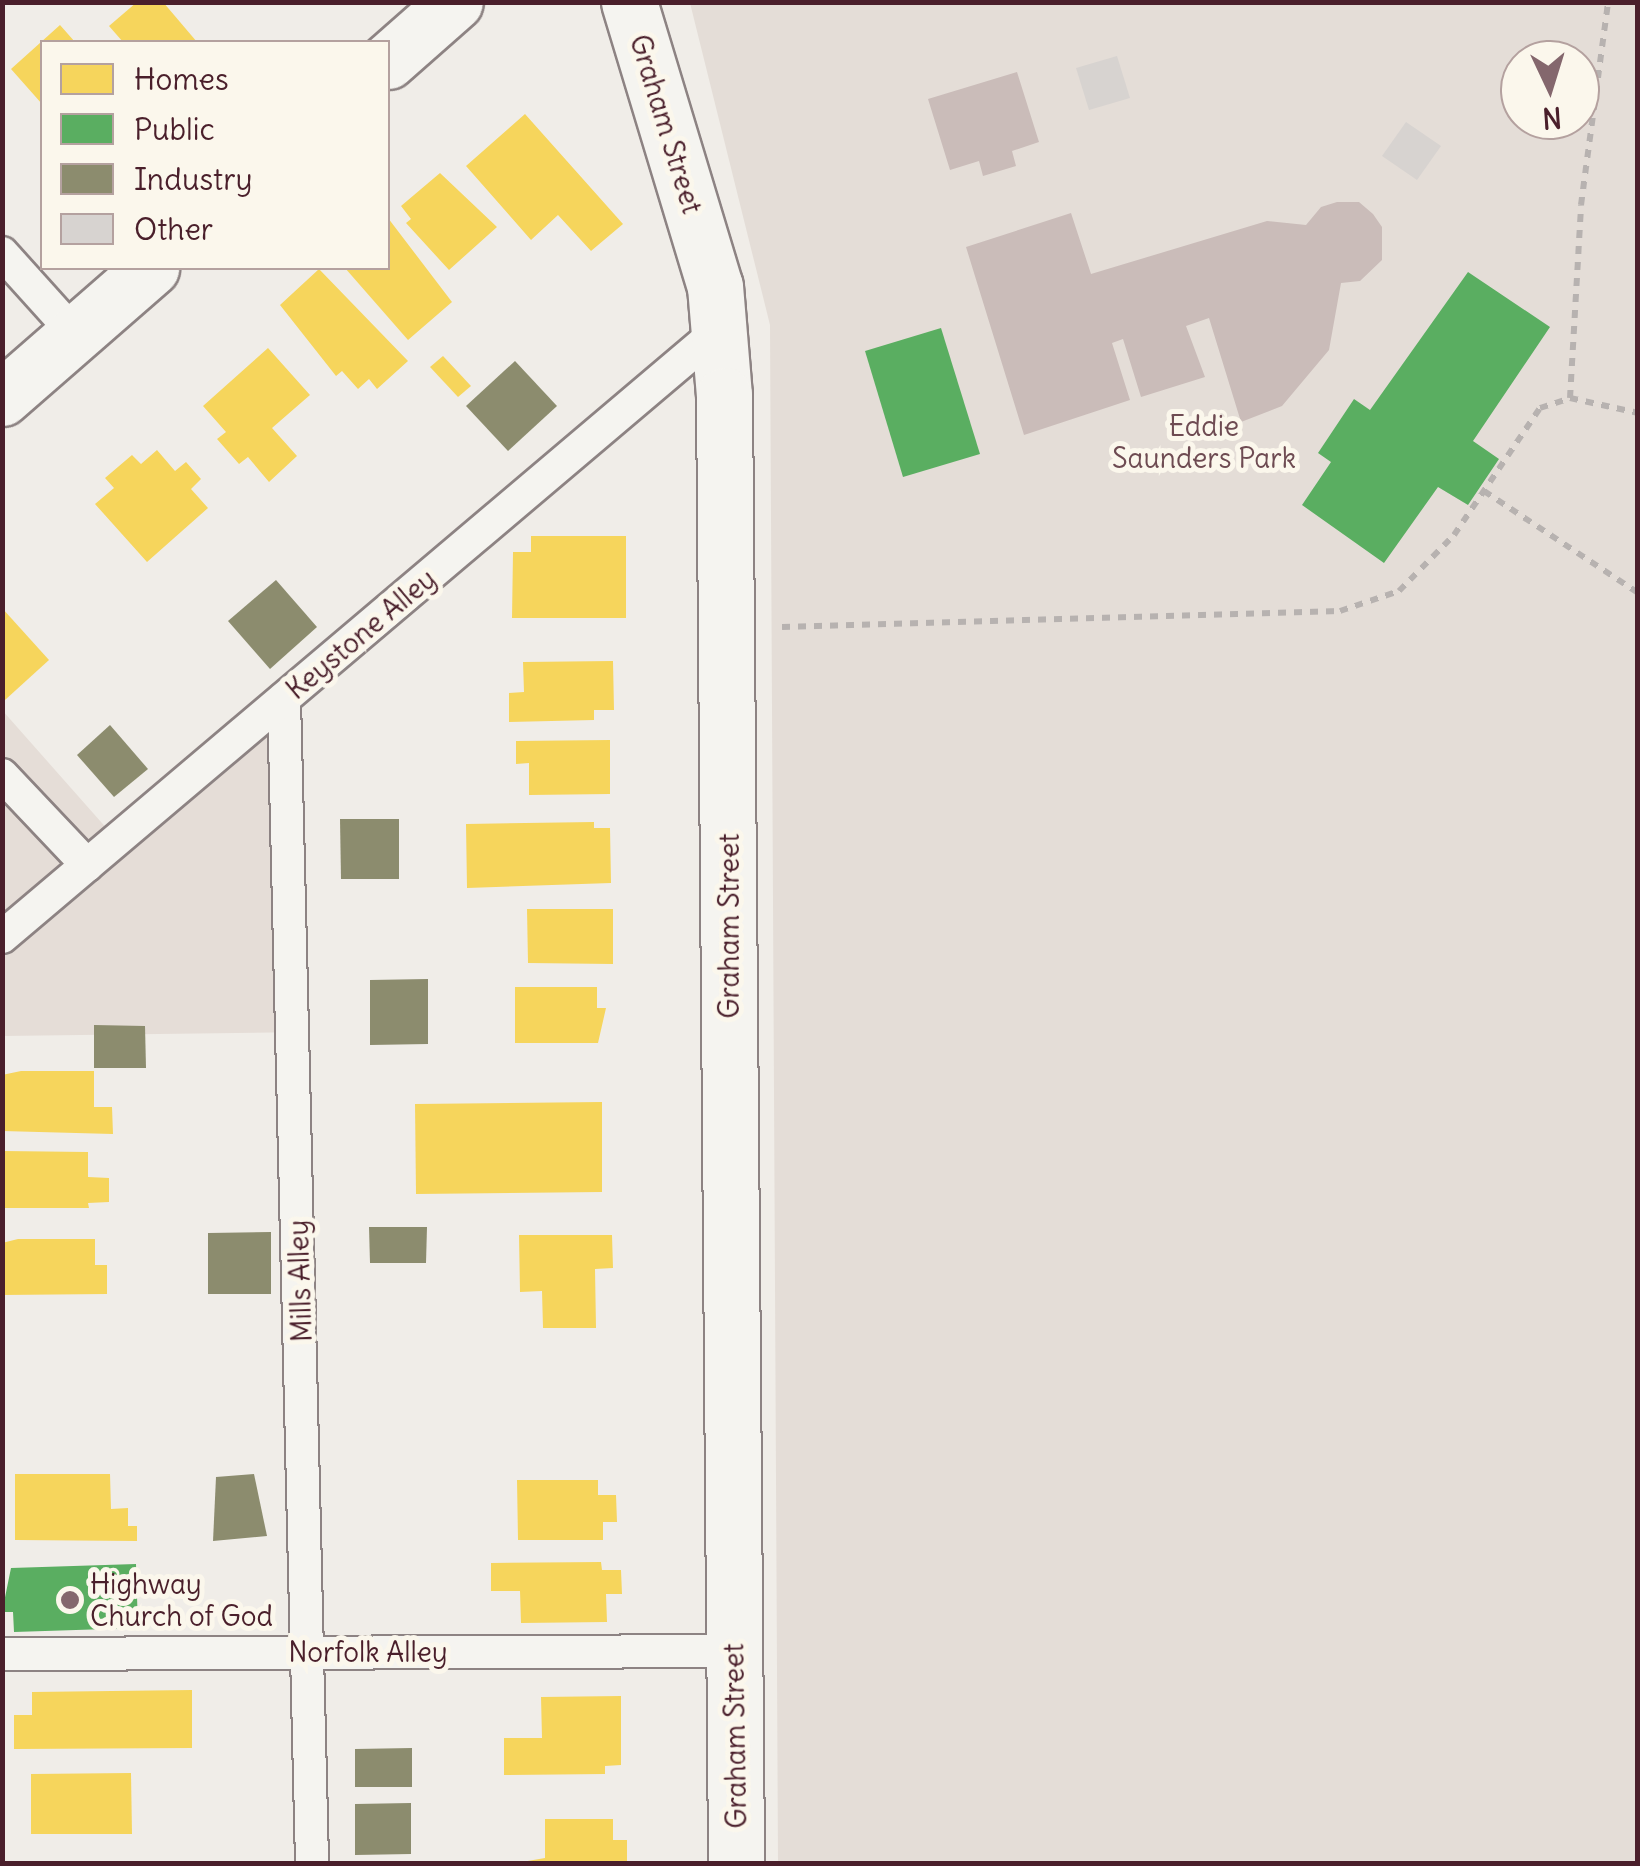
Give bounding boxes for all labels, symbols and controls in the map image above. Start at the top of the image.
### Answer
street label: Graham Street [623,30,709,218]
legend [40,40,390,270]
north arrow [1500,40,1600,140]
text: Homes [134,60,229,98]
text: N [1541,99,1563,137]
text: Public [134,110,215,148]
text: Industry [134,160,252,198]
text: Other [134,210,213,248]
park label: Eddie Saunders Park [1112,409,1296,475]
street label: Keystone Alley [279,562,443,706]
street label: Graham Street [712,833,746,1019]
street label: Mills Alley [281,1219,319,1343]
place label: Highway Church of God [90,1567,273,1633]
marker: Highway Church of God [59,1589,81,1611]
street label: Norfolk Alley [288,1635,448,1669]
street label: Graham Street [717,1643,753,1829]

